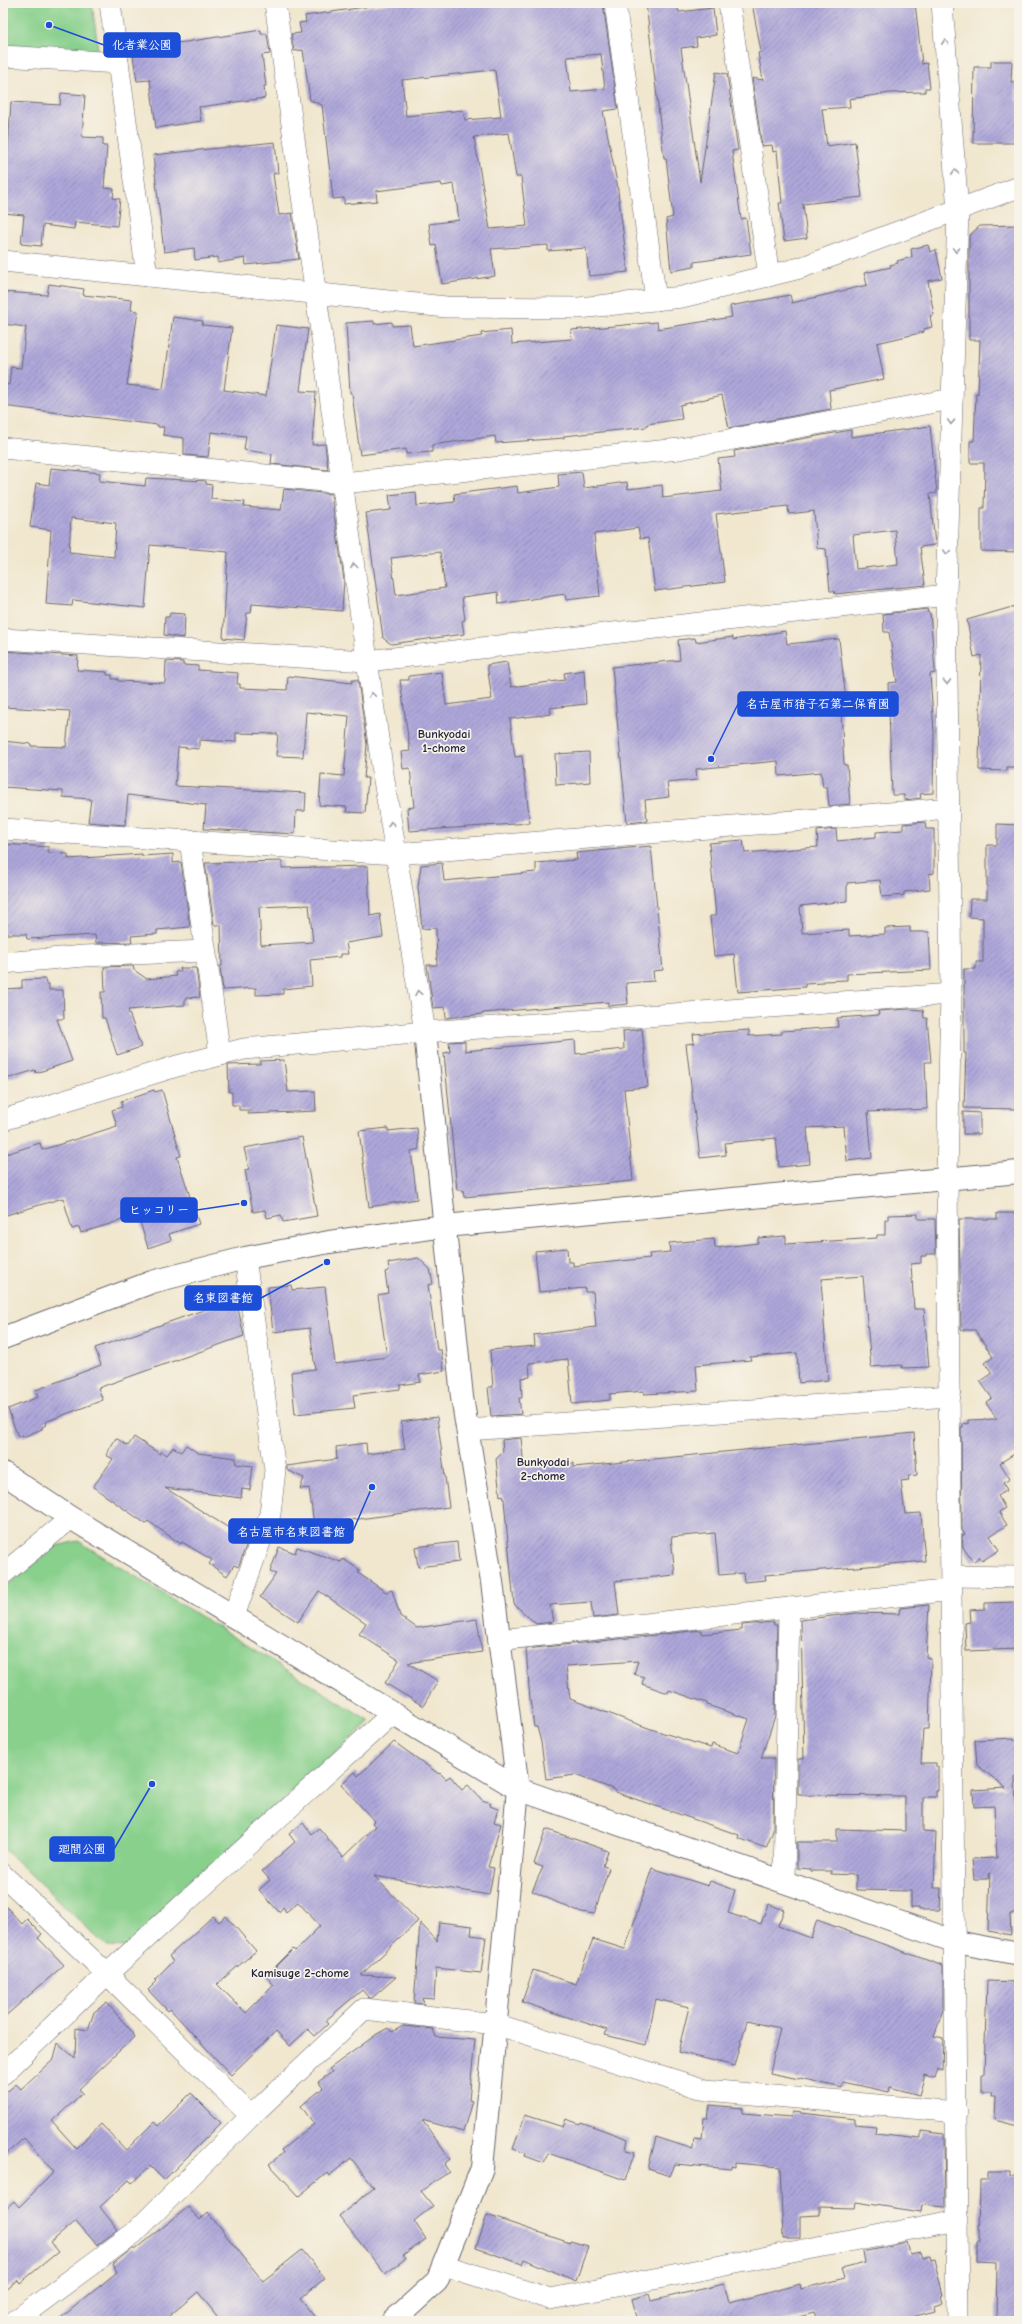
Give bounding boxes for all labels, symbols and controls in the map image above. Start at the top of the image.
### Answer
callout: 化者業公園 [104,33,180,57]
text: 化者業公園 [112,38,172,52]
one-way arrow [940,39,949,45]
one-way arrow [950,169,959,175]
one-way arrow [952,247,961,253]
one-way arrow [947,419,955,425]
one-way arrow [943,549,951,555]
one-way arrow [350,563,359,569]
one-way arrow [943,679,951,685]
one-way arrow [368,692,377,698]
callout: 名古屋市猪子石第二保育園 [738,692,898,716]
text: 名古屋市猪子石第二保育園 [746,697,890,711]
district label: Bunkyodai 1-chome [418,727,470,755]
one-way arrow [387,820,396,827]
one-way arrow [415,990,423,997]
callout: ヒッコリー [121,1198,197,1222]
text: ヒッコリー [129,1203,189,1217]
callout: 名東図書館 [185,1286,261,1310]
text: 名東図書館 [193,1291,253,1305]
district label: Bunkyodai 2-chome [517,1455,569,1483]
callout: 名古屋市名東図書館 [229,1519,353,1543]
text: 名古屋市名東図書館 [237,1525,345,1539]
callout: 廻間公園 [50,1837,114,1861]
text: 廻間公園 [58,1842,106,1856]
district label: Kamisuge 2-chome [251,1966,349,1980]

